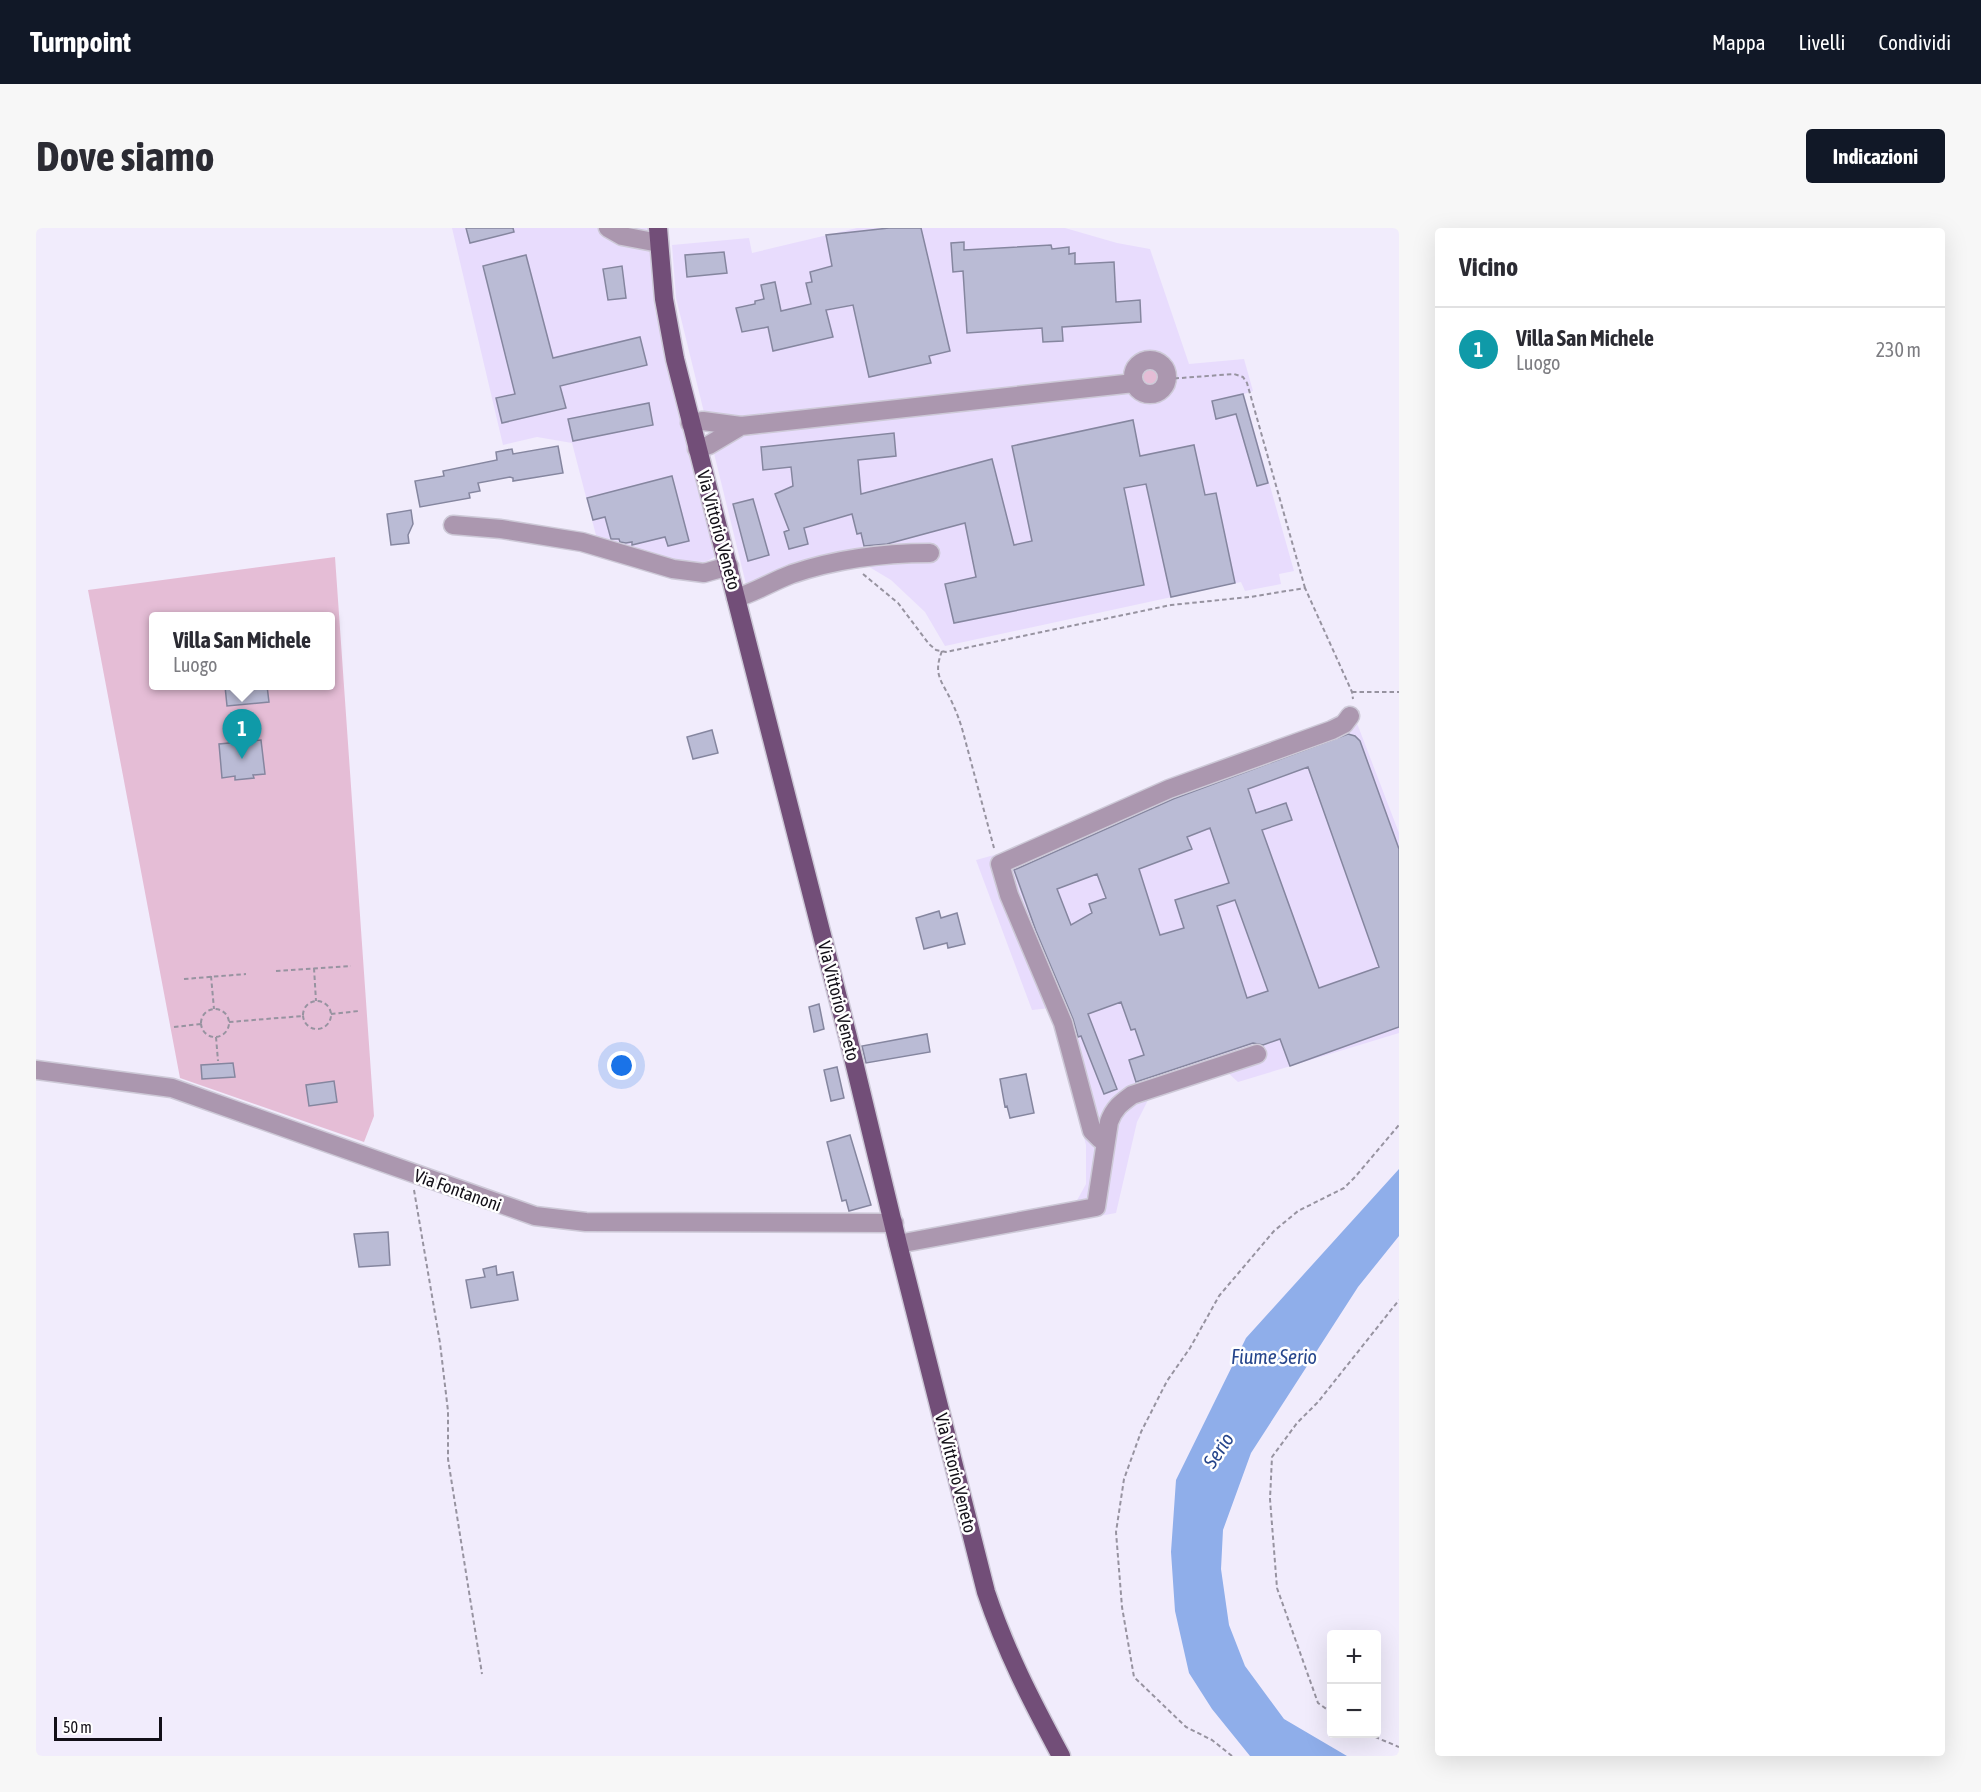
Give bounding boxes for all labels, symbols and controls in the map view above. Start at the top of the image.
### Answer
text: Turnpoint [30,26,131,58]
text: Mappa [1712,30,1766,54]
text: Livelli [1799,30,1845,54]
text: Condividi [1878,30,1951,54]
button: Indicazioni [1806,129,1945,183]
text: Dove siamo [36,132,215,180]
text: Vicino [1459,252,1518,282]
text: Villa San Michele [1516,325,1654,351]
text: 1 [1474,338,1483,361]
text: 230 m [1876,338,1921,361]
text: Luogo [1516,351,1560,374]
street label: Via Vittorio Veneto [693,468,745,592]
popup [149,612,335,690]
text: Villa San Michele [173,627,311,653]
text: Luogo [173,653,217,676]
pin: 1 [222,710,262,759]
street label: Via Vittorio Veneto [814,939,864,1063]
your location [607,1051,636,1080]
street label: Via Fontanoni [411,1164,505,1216]
water label: Fiume Serio [1231,1345,1317,1368]
street label: Via Vittorio Veneto [931,1411,981,1535]
water label: Serio [1197,1428,1238,1473]
map controls [1327,1630,1381,1738]
button: + [1327,1630,1381,1684]
button: − [1327,1684,1381,1738]
scale bar [54,1714,162,1742]
text: 50 m [63,1718,92,1736]

